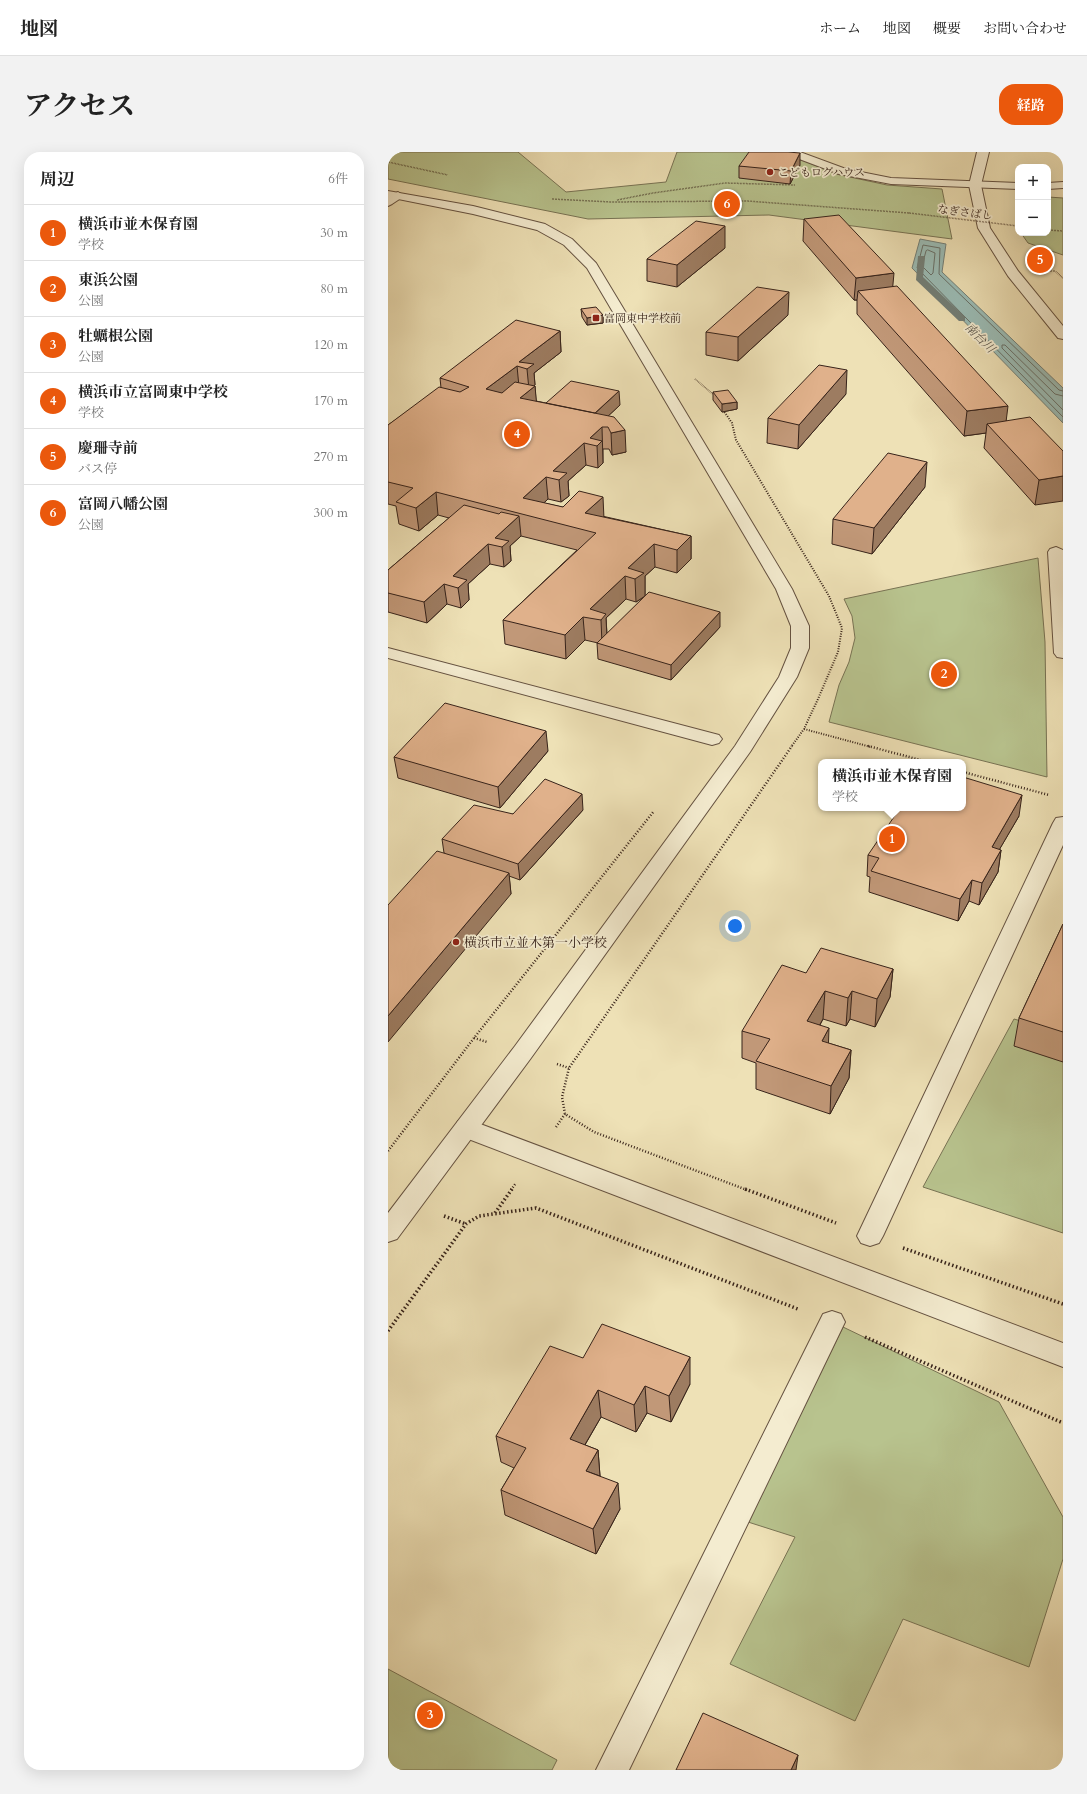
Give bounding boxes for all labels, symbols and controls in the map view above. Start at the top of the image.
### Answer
text: 地図 [20,16,58,42]
text: ホーム [819,19,861,38]
text: 地図 [883,19,911,38]
text: 概要 [933,19,961,38]
text: お問い合わせ [983,19,1067,38]
button: 経路 [999,84,1063,125]
text: アクセス [24,87,135,125]
map controls [1015,164,1051,236]
button: + [1015,164,1051,200]
place label: こどもログハウス [778,165,865,180]
marker: こどもログハウス [765,167,775,177]
text: 周辺 [40,168,74,191]
text: 6件 [328,170,348,188]
pin: 6 [714,189,740,219]
button: − [1015,200,1051,236]
street label: なぎさばし [937,202,993,223]
text: 横浜市並木保育園 [78,214,198,234]
text: 1 [50,224,56,242]
text: 30 m [320,224,348,242]
text: 学校 [78,236,104,254]
pin: 5 [1027,245,1053,275]
text: 東浜公園 [78,270,138,290]
text: 2 [50,280,56,298]
text: 80 m [320,280,348,298]
text: 公園 [78,292,104,310]
place label: 富岡東中学校前 [604,311,681,326]
marker: 富岡東中学校前 [591,313,601,323]
water label: 南台川 [962,320,1000,358]
text: 牡蠣根公園 [78,326,153,346]
text: 3 [50,336,56,354]
text: 120 m [314,336,348,354]
text: 公園 [78,348,104,366]
text: 横浜市立富岡東中学校 [78,382,228,402]
text: 4 [50,392,56,410]
text: 170 m [314,392,348,410]
text: 学校 [78,404,104,422]
pin: 4 [504,419,530,449]
text: 慶珊寺前 [78,438,138,458]
text: 5 [50,448,56,466]
text: 270 m [314,448,348,466]
text: バス停 [78,460,117,478]
text: 富岡八幡公園 [78,494,168,514]
text: 6 [50,504,56,522]
text: 300 m [314,504,348,522]
text: 公園 [78,516,104,534]
pin: 2 [931,659,957,689]
popup [818,759,966,811]
text: 横浜市並木保育園 [832,766,952,786]
text: 学校 [832,788,858,806]
pin: 1 [879,824,905,854]
your location [725,916,745,936]
place label: 横浜市立並木第一小学校 [464,934,607,952]
marker: 横浜市立並木第一小学校 [451,937,461,947]
pin: 3 [417,1700,443,1730]

